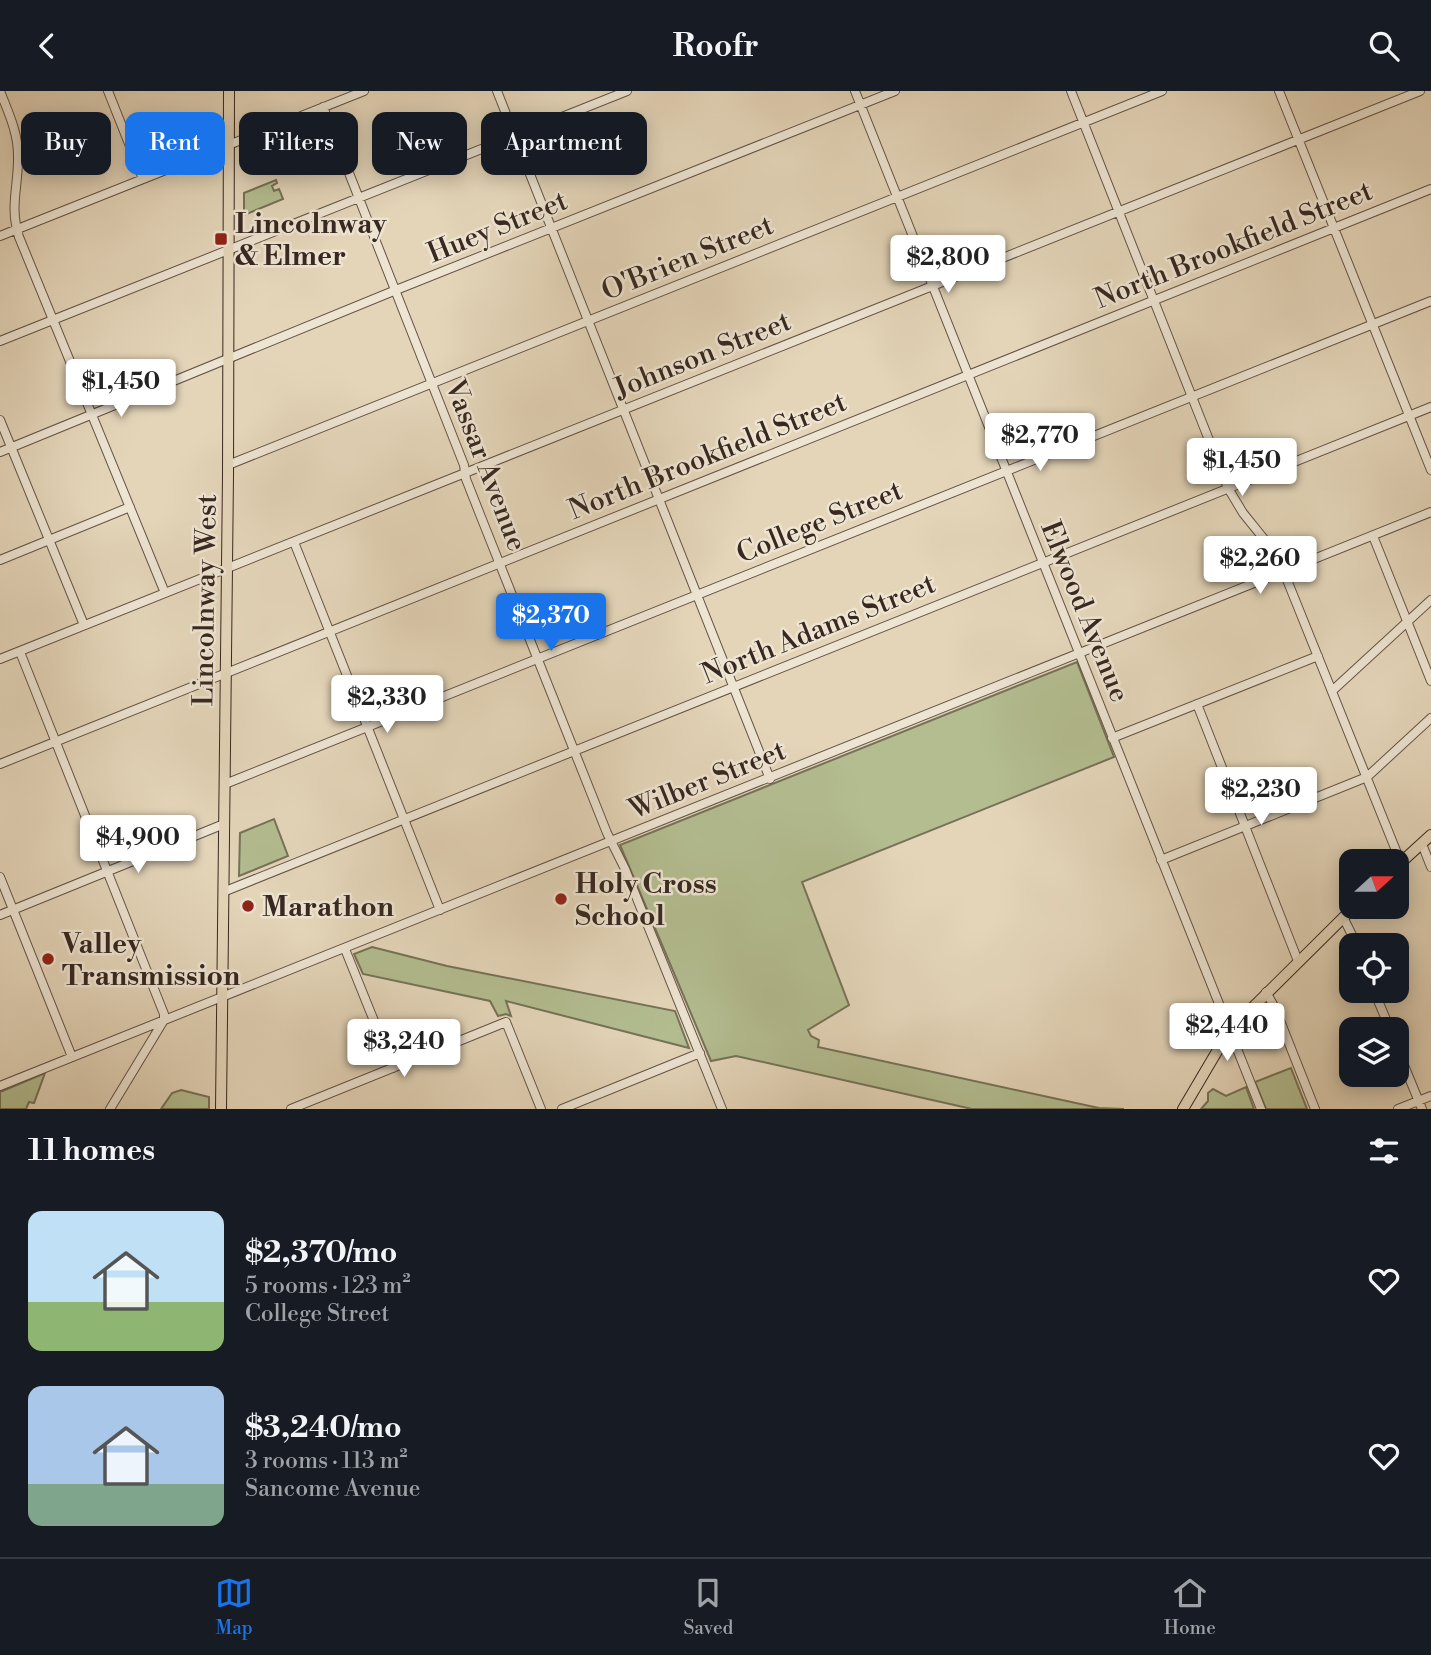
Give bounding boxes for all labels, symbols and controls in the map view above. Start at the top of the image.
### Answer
text: Roofr [672,26,759,66]
icon: back [28,27,66,65]
icon: search [1365,27,1403,65]
chip: Buy [21,112,111,175]
chip: Rent [125,112,225,175]
chip: Filters [239,112,358,175]
chip: New [372,112,467,175]
chip: Apartment [481,112,647,175]
street label: North Brookfield Street [1089,174,1378,317]
street label: Huey Street [422,183,573,271]
place label: Lincolnway & Elmer [235,207,387,274]
street label: O'Brien Street [596,208,779,309]
marker: Lincolnway & Elmer [213,231,229,247]
pin: $2,800 [891,235,1005,295]
text: $2,800 [906,244,990,272]
street label: Johnson Street [608,304,796,407]
pin: $1,450 [64,359,178,419]
text: $1,450 [82,368,160,396]
street label: Vassar Avenue [437,374,534,556]
street label: North Brookfield Street [563,385,852,528]
pin: $2,770 [983,413,1097,473]
text: $2,770 [1001,422,1079,450]
pin: $1,450 [1185,439,1299,498]
text: $1,450 [1203,447,1281,475]
street label: College Street [731,473,908,572]
street label: Lincolnway West [186,494,225,706]
street label: Elwood Avenue [1032,516,1137,707]
pin: $2,260 [1203,537,1317,596]
text: $2,260 [1220,545,1300,573]
street label: North Adams Street [696,566,941,692]
pin: $2,370 [494,594,608,653]
text: $2,370 [512,602,590,630]
pin: $2,330 [330,675,444,735]
text: $2,330 [347,684,427,712]
street label: Wilber Street [623,733,791,828]
pin: $2,230 [1204,767,1318,827]
text: $2,230 [1221,776,1301,804]
pin: $4,900 [81,815,195,875]
text: $4,900 [96,824,180,852]
north arrow [1339,849,1409,919]
map controls [1339,849,1409,1087]
place label: Holy Cross School [575,867,717,934]
place label: Marathon [262,890,394,925]
marker: Holy Cross School [553,891,569,907]
marker: Marathon [240,898,256,914]
place label: Valley Transmission [61,927,240,994]
button: locate [1339,933,1409,1003]
marker: Valley Transmission [40,951,56,967]
pin: $2,440 [1170,1003,1284,1063]
text: $2,440 [1185,1012,1269,1040]
button: layers [1339,1017,1409,1087]
pin: $3,240 [347,1019,461,1079]
text: $3,240 [363,1028,445,1056]
text: 11 homes [28,1132,155,1170]
icon: filters [1365,1132,1403,1170]
text: $2,370/mo [245,1234,397,1272]
icon: home [84,1239,168,1323]
icon: heart [1365,1262,1403,1300]
text: 5 rooms · 123 m² [245,1272,411,1300]
text: College Street [245,1300,389,1328]
text: $3,240/mo [245,1409,402,1447]
icon: home [84,1414,168,1498]
icon: heart [1365,1437,1403,1475]
text: 3 rooms · 113 m² [245,1447,408,1475]
text: Sancome Avenue [245,1475,420,1503]
tab: Map [215,1574,253,1640]
tab: Saved [683,1574,733,1640]
tab: Home [1164,1574,1216,1640]

